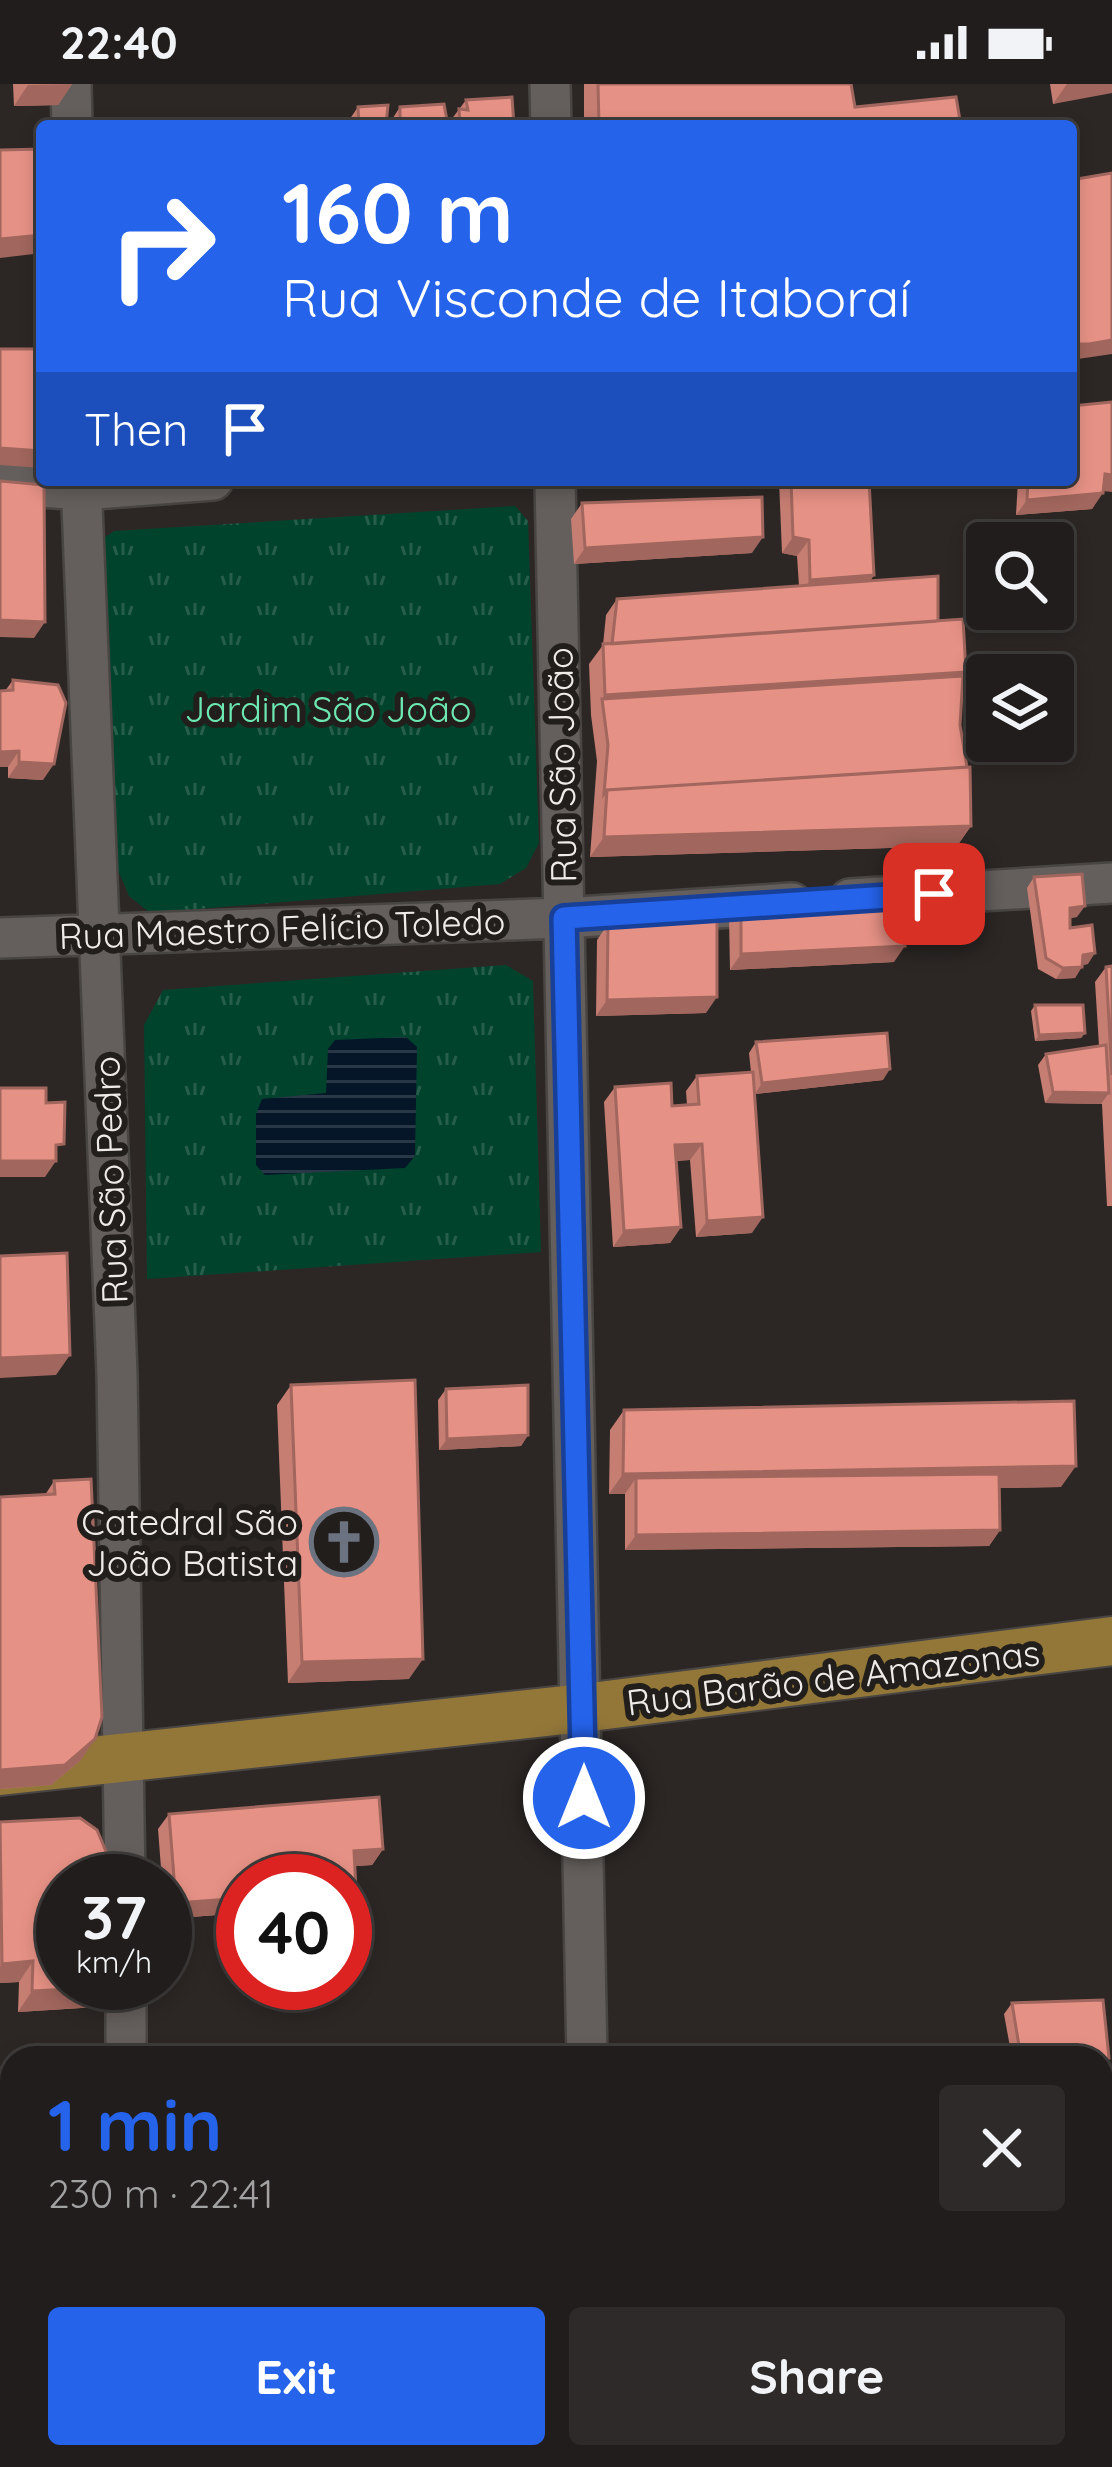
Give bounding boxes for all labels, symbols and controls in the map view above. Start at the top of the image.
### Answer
text: 22:40 [60,14,178,70]
text: 160 m [282,159,514,264]
icon: right [84,168,240,324]
text: Rua Visconde de Itaboraí [282,263,911,331]
icon: arrive [212,396,278,462]
text: Then [84,401,188,457]
map controls [966,522,1074,762]
button: search [966,522,1074,630]
street label: Rua São João [536,647,586,883]
button: layers [966,654,1074,762]
park label: Jardim São João [184,686,472,731]
pin [883,843,985,945]
icon: arrive [901,861,967,927]
street label: Rua Maestro Felício Toledo [58,898,506,958]
street label: Rua São Pedro [83,1056,137,1304]
place label: Catedral São João Batista [81,1499,298,1585]
church icon: Catedral São João Batista [309,1507,379,1577]
street label: Rua Barão de Amazonas [624,1629,1042,1725]
position arrow [521,1735,647,1861]
speed limit sign: 40 [216,1854,372,2010]
text: 37 [81,1879,147,1954]
text: km/h [76,1943,152,1981]
text: 1 min [48,2079,222,2169]
button: close [939,2085,1065,2211]
text: 230 m · 22:41 [48,2169,274,2218]
button: Exit [48,2307,545,2445]
button: Share [569,2307,1065,2445]

